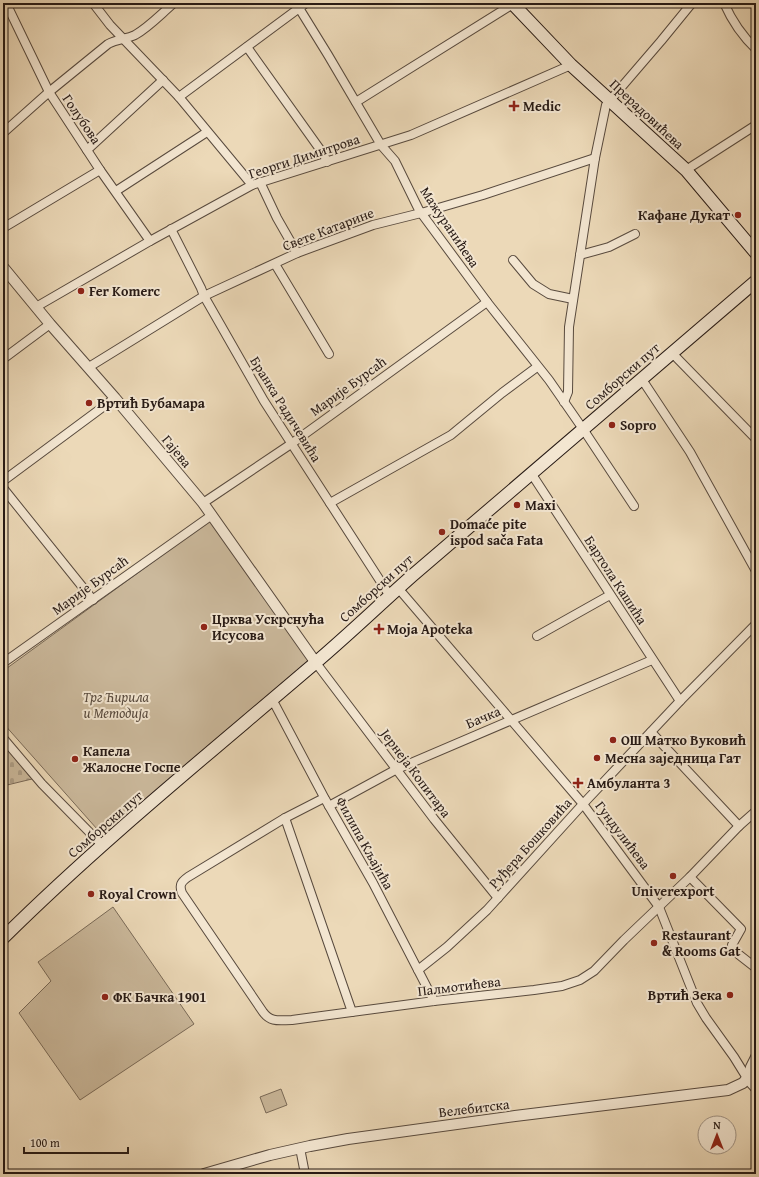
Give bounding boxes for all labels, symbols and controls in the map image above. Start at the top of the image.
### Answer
street label: Прерадовићева [605,74,689,154]
street label: Голубова [58,90,106,148]
place label: Medic [523,96,561,116]
marker: Medic [508,100,520,112]
street label: Георги Димитрова [246,128,363,183]
street label: Мажуранићева [416,183,485,272]
street label: Свете Катарине [279,202,377,256]
place label: Кафане Дукат [638,205,731,225]
marker: Кафане Дукат [733,210,743,220]
place label: Fer Komerc [89,281,160,301]
marker: Fer Komerc [76,286,86,296]
street label: Сомборски пут [580,338,664,414]
street label: Марије Бурсаћ [306,351,391,421]
street label: Бранка Радичевића [245,352,327,466]
place label: Вртић Бубамара [97,393,206,413]
marker: Вртић Бубамара [84,398,94,408]
place label: Sopro [620,415,657,435]
marker: Sopro [607,420,617,430]
street label: Гајева [157,430,197,472]
place label: Maxi [525,495,557,515]
marker: Maxi [512,500,522,510]
place label: Domaće pite ispod sača Fata [450,514,544,550]
marker: Domaće pite ispod sača Fata [437,527,447,537]
street label: Бартола Кашића [580,532,652,629]
street label: Сомборски пут [335,549,418,627]
street label: Марије Бурсаћ [48,550,133,620]
place label: Црква Ускрснућа Исусова [212,609,325,645]
place label: Moja Apoteka [387,619,473,639]
marker: Црква Ускрснућа Исусова [199,622,209,632]
marker: Moja Apoteka [374,624,384,634]
park label: Трг Ћирила и Методија [83,687,150,723]
street label: Бачка [462,701,504,733]
street label: Јернеја Копитара [375,723,456,822]
place label: ОШ Матко Вуковић [621,730,747,750]
marker: ОШ Матко Вуковић [608,735,618,745]
place label: Капела Жалосне Госпе [82,741,181,777]
place label: Месна заједница Гат [605,748,741,768]
marker: Месна заједница Гат [592,753,602,763]
marker: Капела Жалосне Госпе [70,754,80,764]
place label: Амбуланта 3 [587,773,670,793]
marker: Амбуланта 3 [572,777,584,789]
street label: Сомборски пут [63,786,147,862]
street label: Филипа Кљајића [331,793,399,893]
street label: Руђера Бошковића [484,793,576,893]
street label: Гундулићева [591,797,655,874]
marker: Univerexport [668,871,678,881]
place label: Univerexport [631,881,715,901]
place label: Royal Crown [99,884,177,904]
marker: Royal Crown [86,889,96,899]
place label: Restaurant & Rooms Gat [662,925,741,961]
marker: Restaurant & Rooms Gat [649,938,659,948]
street label: Палмотићева [416,971,502,1001]
place label: Вртић Зека [648,985,723,1005]
place label: ФК Бачка 1901 [113,987,206,1007]
marker: Вртић Зека [725,990,735,1000]
marker: ФК Бачка 1901 [100,992,110,1002]
street label: Велебитска [437,1094,511,1122]
north arrow [697,1115,737,1155]
text: N [713,1117,721,1133]
scale bar [24,1129,128,1155]
text: 100 m [30,1134,60,1151]

